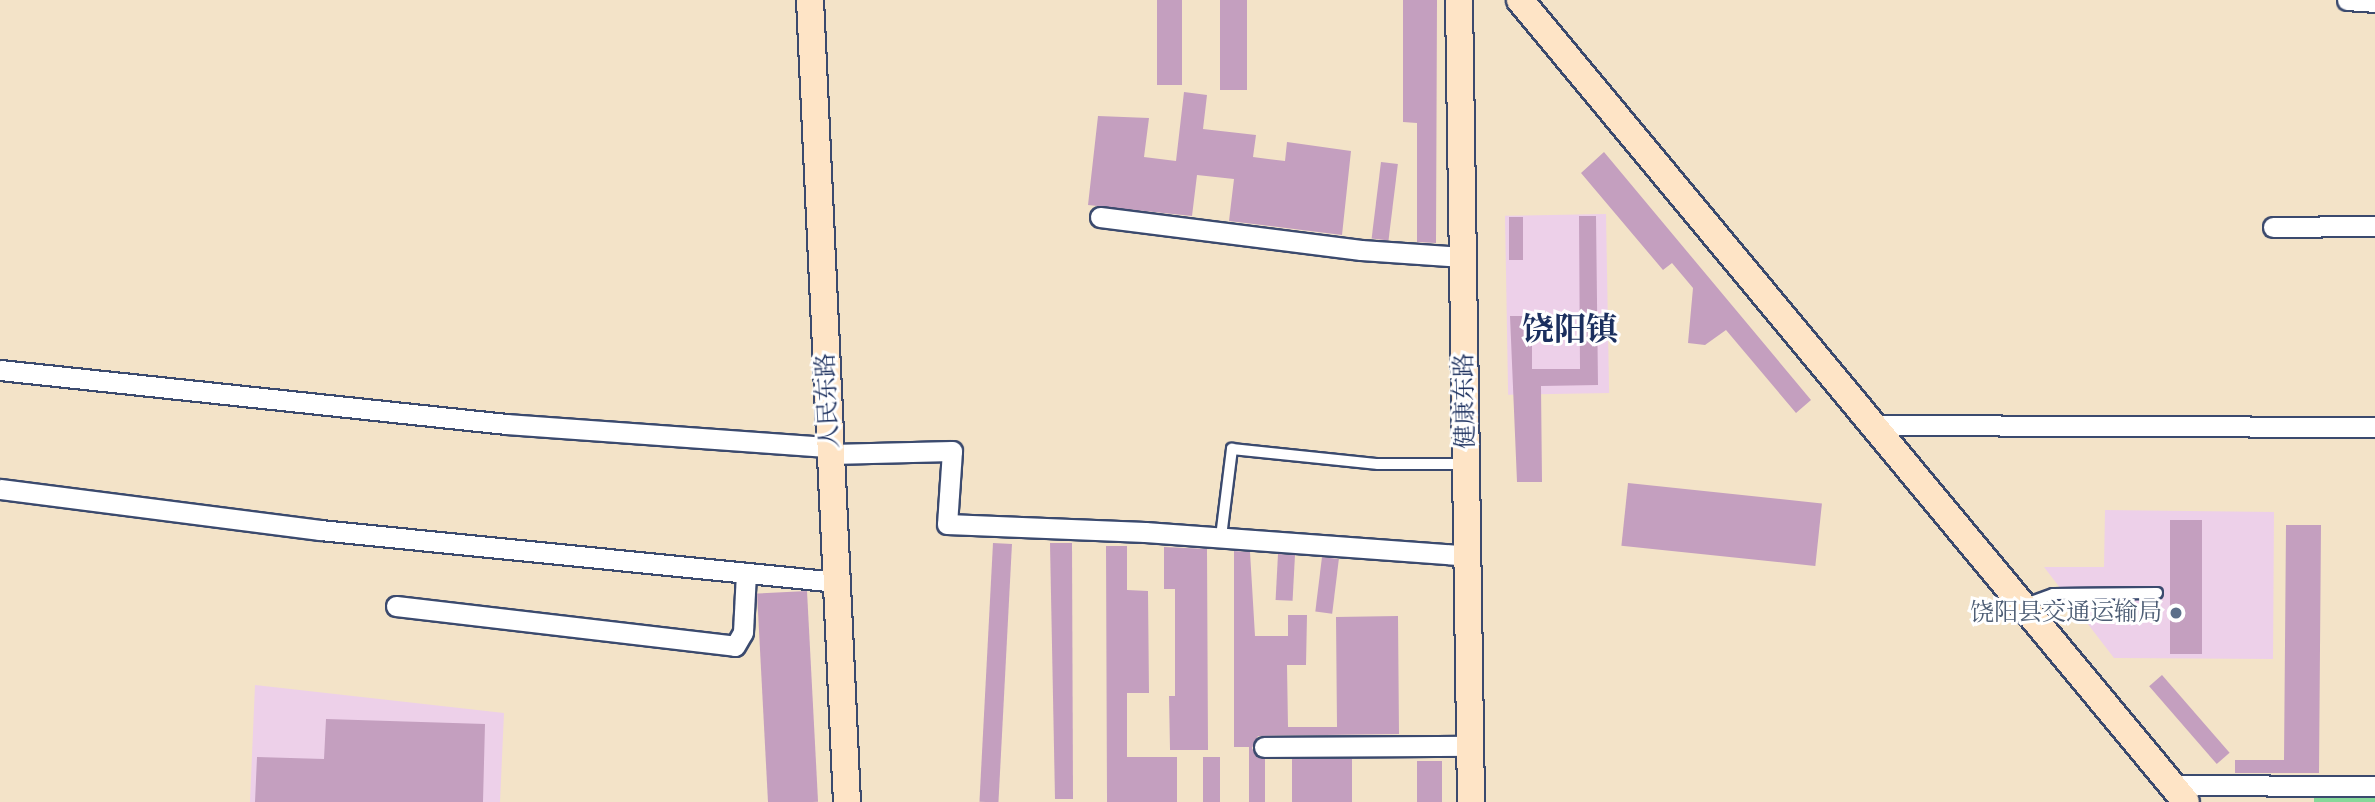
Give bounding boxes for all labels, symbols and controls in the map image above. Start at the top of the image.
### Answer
district label: 饶阳镇 [1522,311,1618,349]
street label: 人民东路 [811,352,845,450]
street label: 健康东路 [1450,353,1480,449]
place label: 饶阳县交通运输局 [1970,599,2162,627]
marker: 饶阳县交通运输局 [2168,605,2184,621]

